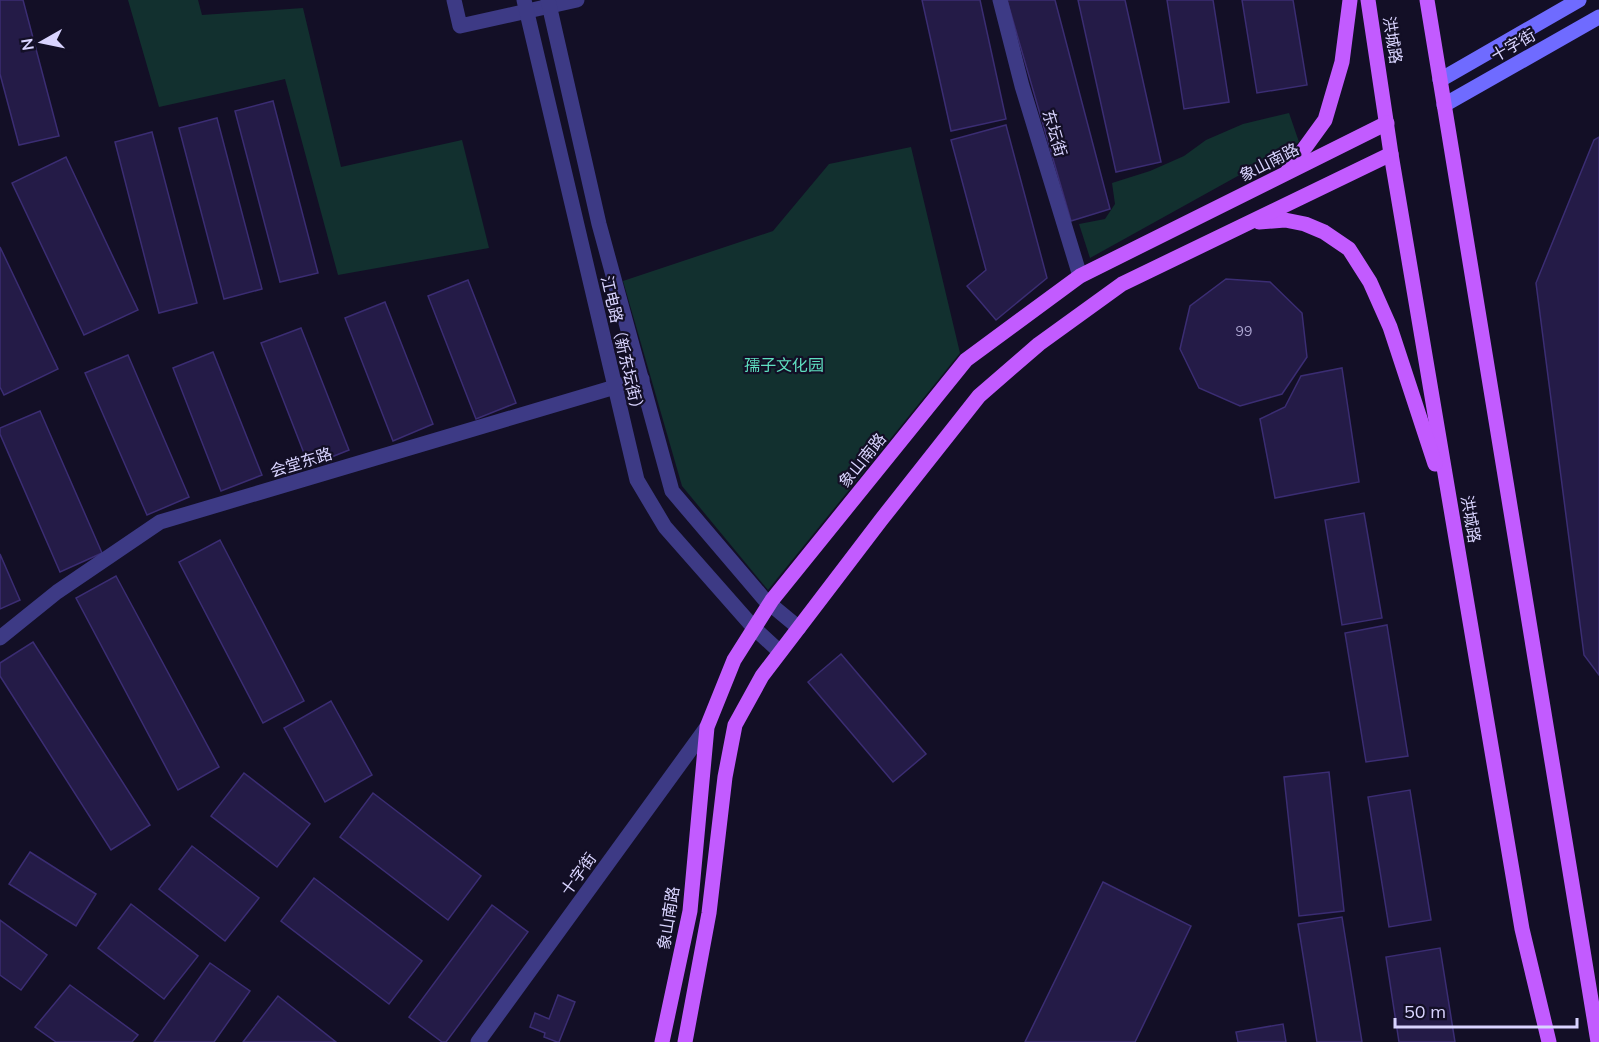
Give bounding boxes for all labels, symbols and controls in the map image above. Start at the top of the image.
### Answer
north arrow [12,12,72,72]
street label: 洪城路 [1379,15,1407,65]
street label: 十字街 [1487,24,1539,66]
text: N [16,37,38,52]
street label: 东坛街 [1038,107,1072,159]
street label: 象山南路 [1236,139,1302,185]
street label: 江电路（新东坛街） [597,274,649,418]
house number: 99 [1236,322,1252,340]
park label: 孺子文化园 [744,355,824,375]
street label: 象山南路 [834,429,890,491]
street label: 会堂东路 [267,443,335,481]
street label: 洪城路 [1457,494,1485,544]
street label: 十字街 [556,849,600,899]
street label: 象山南路 [653,885,683,951]
scale bar [1395,991,1576,1029]
text: 50 m [1404,1000,1446,1023]

